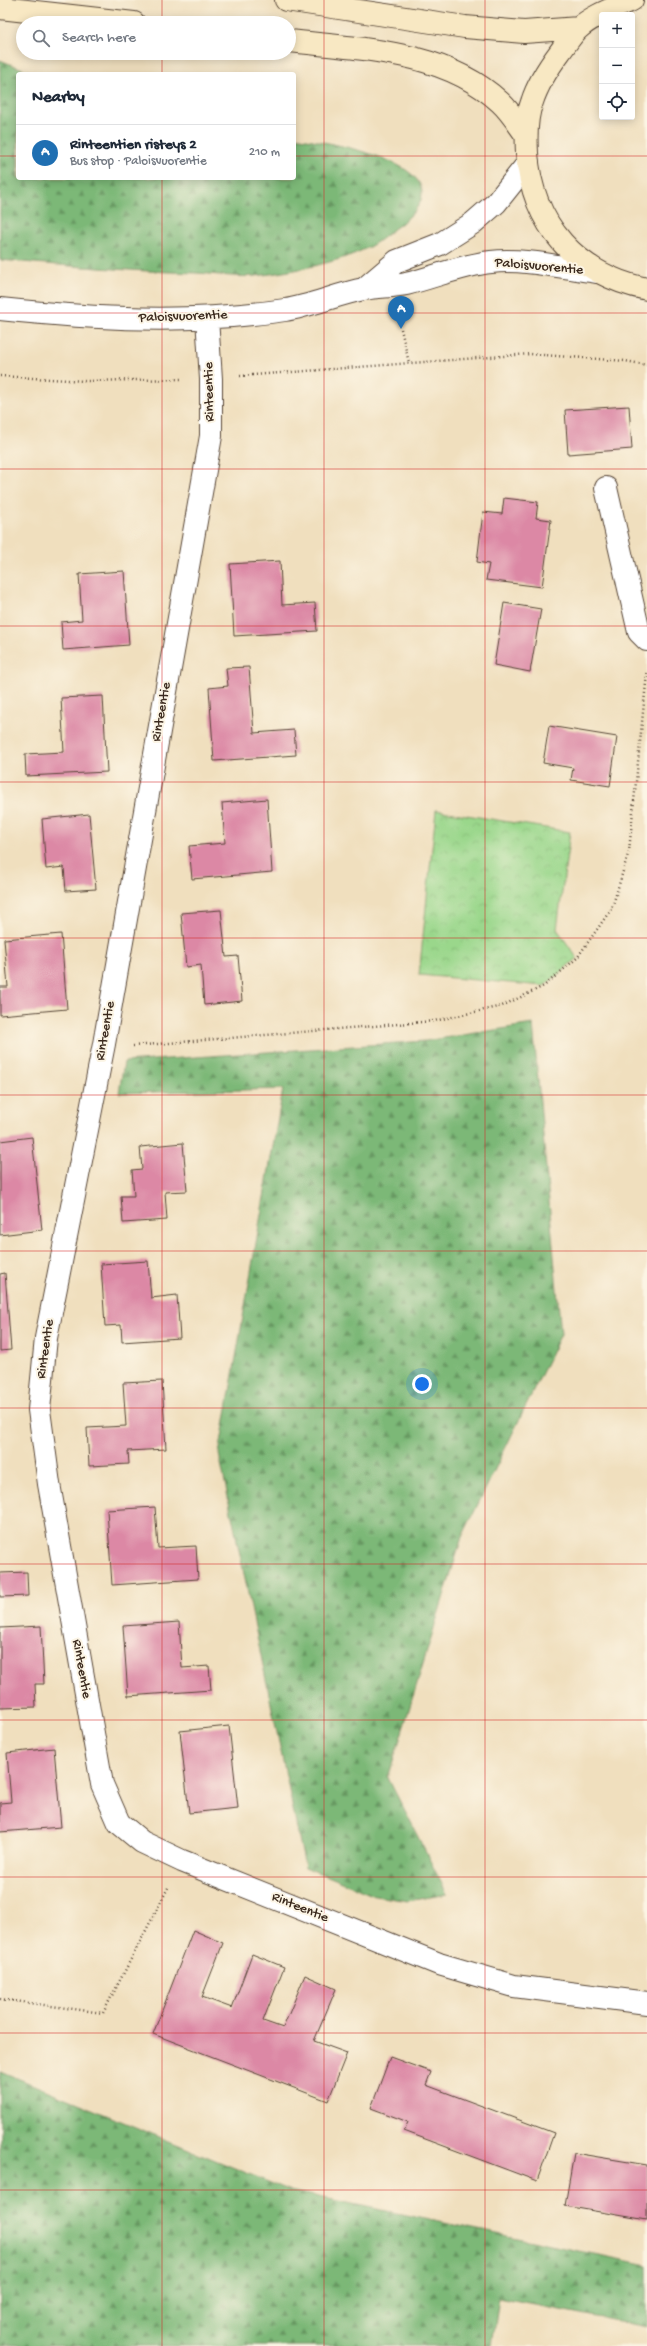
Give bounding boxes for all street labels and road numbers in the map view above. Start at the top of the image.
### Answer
street label: Paloisvuorentie [493,255,585,279]
street label: Paloisvuorentie [137,307,228,327]
street label: Rinteentie [201,361,219,422]
street label: Rinteentie [148,680,176,743]
street label: Rinteentie [92,999,120,1062]
street label: Rinteentie [33,1317,59,1380]
street label: Rinteentie [67,1638,95,1701]
street label: Rinteentie [269,1889,332,1927]

